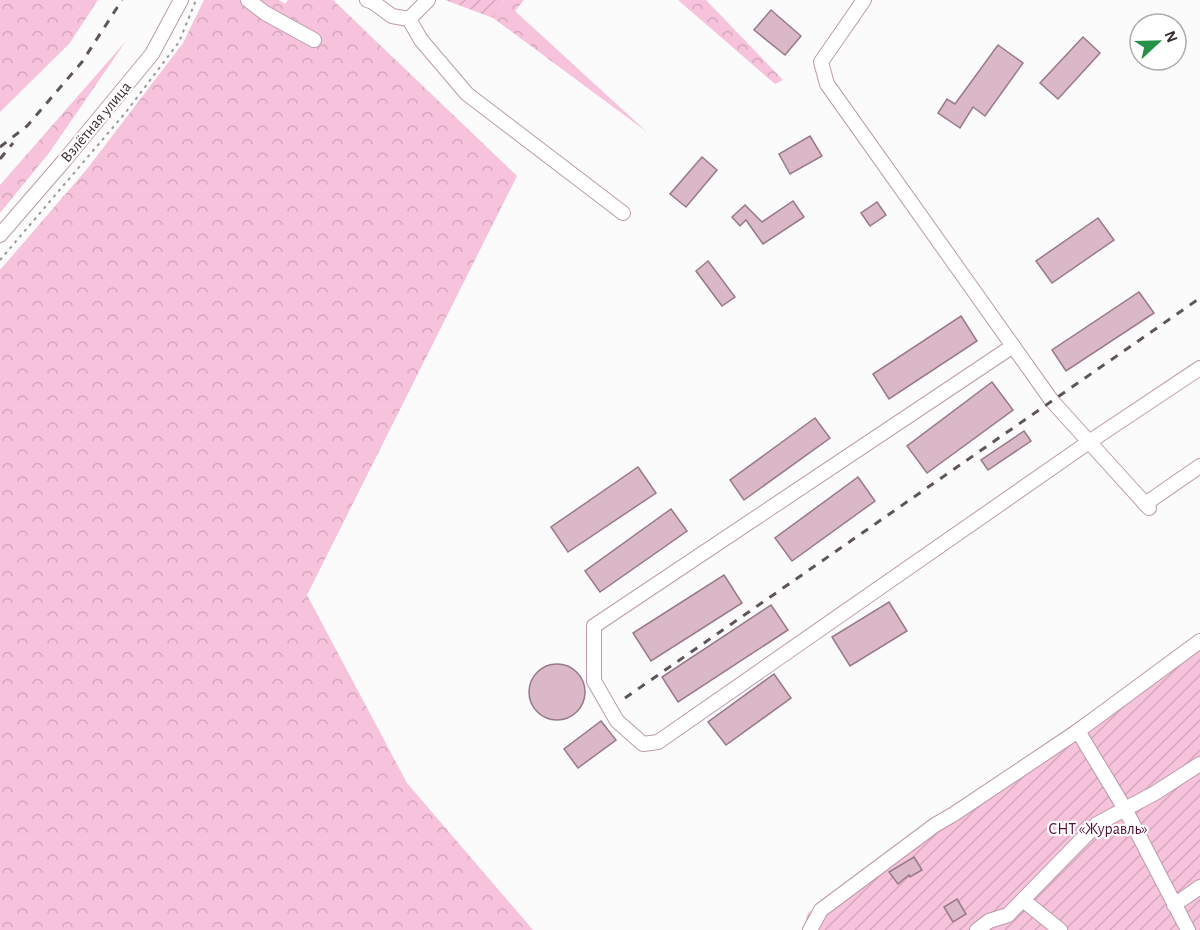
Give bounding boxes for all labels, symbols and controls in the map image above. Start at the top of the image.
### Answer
north arrow [1128,12,1188,72]
text: N [1161,29,1180,45]
street label: Взлётная улица [58,79,135,166]
park label: СНТ «Журавль» [1048,821,1148,838]

